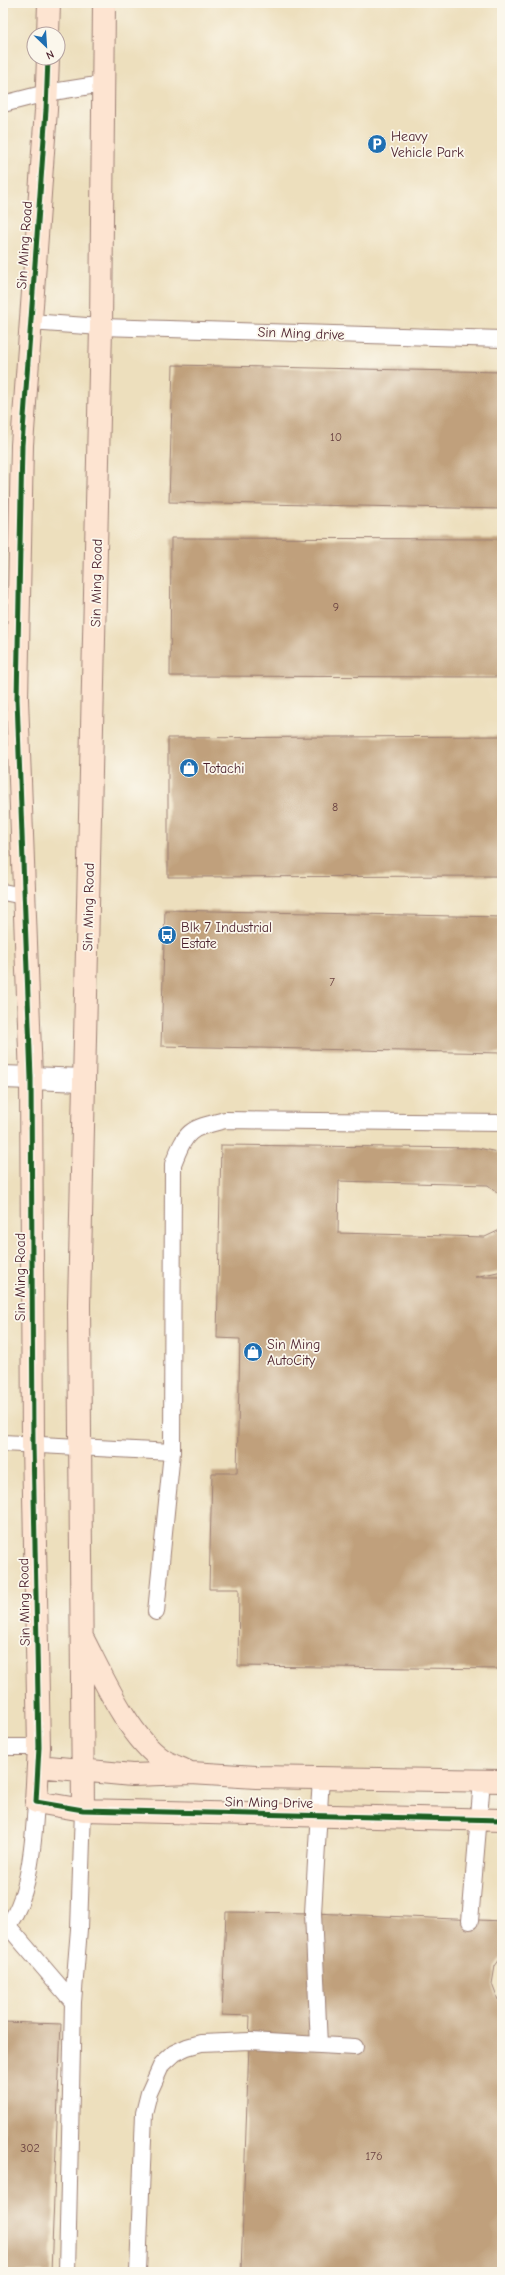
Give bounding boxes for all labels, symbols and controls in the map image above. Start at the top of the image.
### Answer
north arrow [26,26,66,66]
text: N [44,47,56,62]
place label: Heavy Vehicle Park [391,128,464,161]
parking icon: Heavy Vehicle Park [366,133,388,155]
street label: Sin Ming Road [13,200,36,290]
street label: Sin Ming drive [257,323,345,344]
house number: 10 [330,430,342,444]
street label: Sin Ming Road [87,539,106,627]
house number: 9 [333,600,339,614]
shop icon: Totachi [178,757,200,779]
place label: Totachi [203,760,245,777]
house number: 8 [332,800,338,814]
street label: Sin Ming Road [79,863,98,951]
place label: Blk 7 Industrial Estate [181,919,272,952]
bus stop icon: Blk 7 Industrial Estate [156,924,178,946]
house number: 7 [329,975,335,989]
street label: Sin Ming Road [12,1233,29,1321]
place label: Sin Ming AutoCity [267,1336,320,1369]
shop icon: Sin Ming AutoCity [242,1341,264,1363]
street label: Sin Ming Road [15,1558,34,1646]
street label: Sin Ming Drive [225,1793,313,1812]
house number: 302 [20,2141,40,2155]
house number: 176 [366,2149,382,2163]

